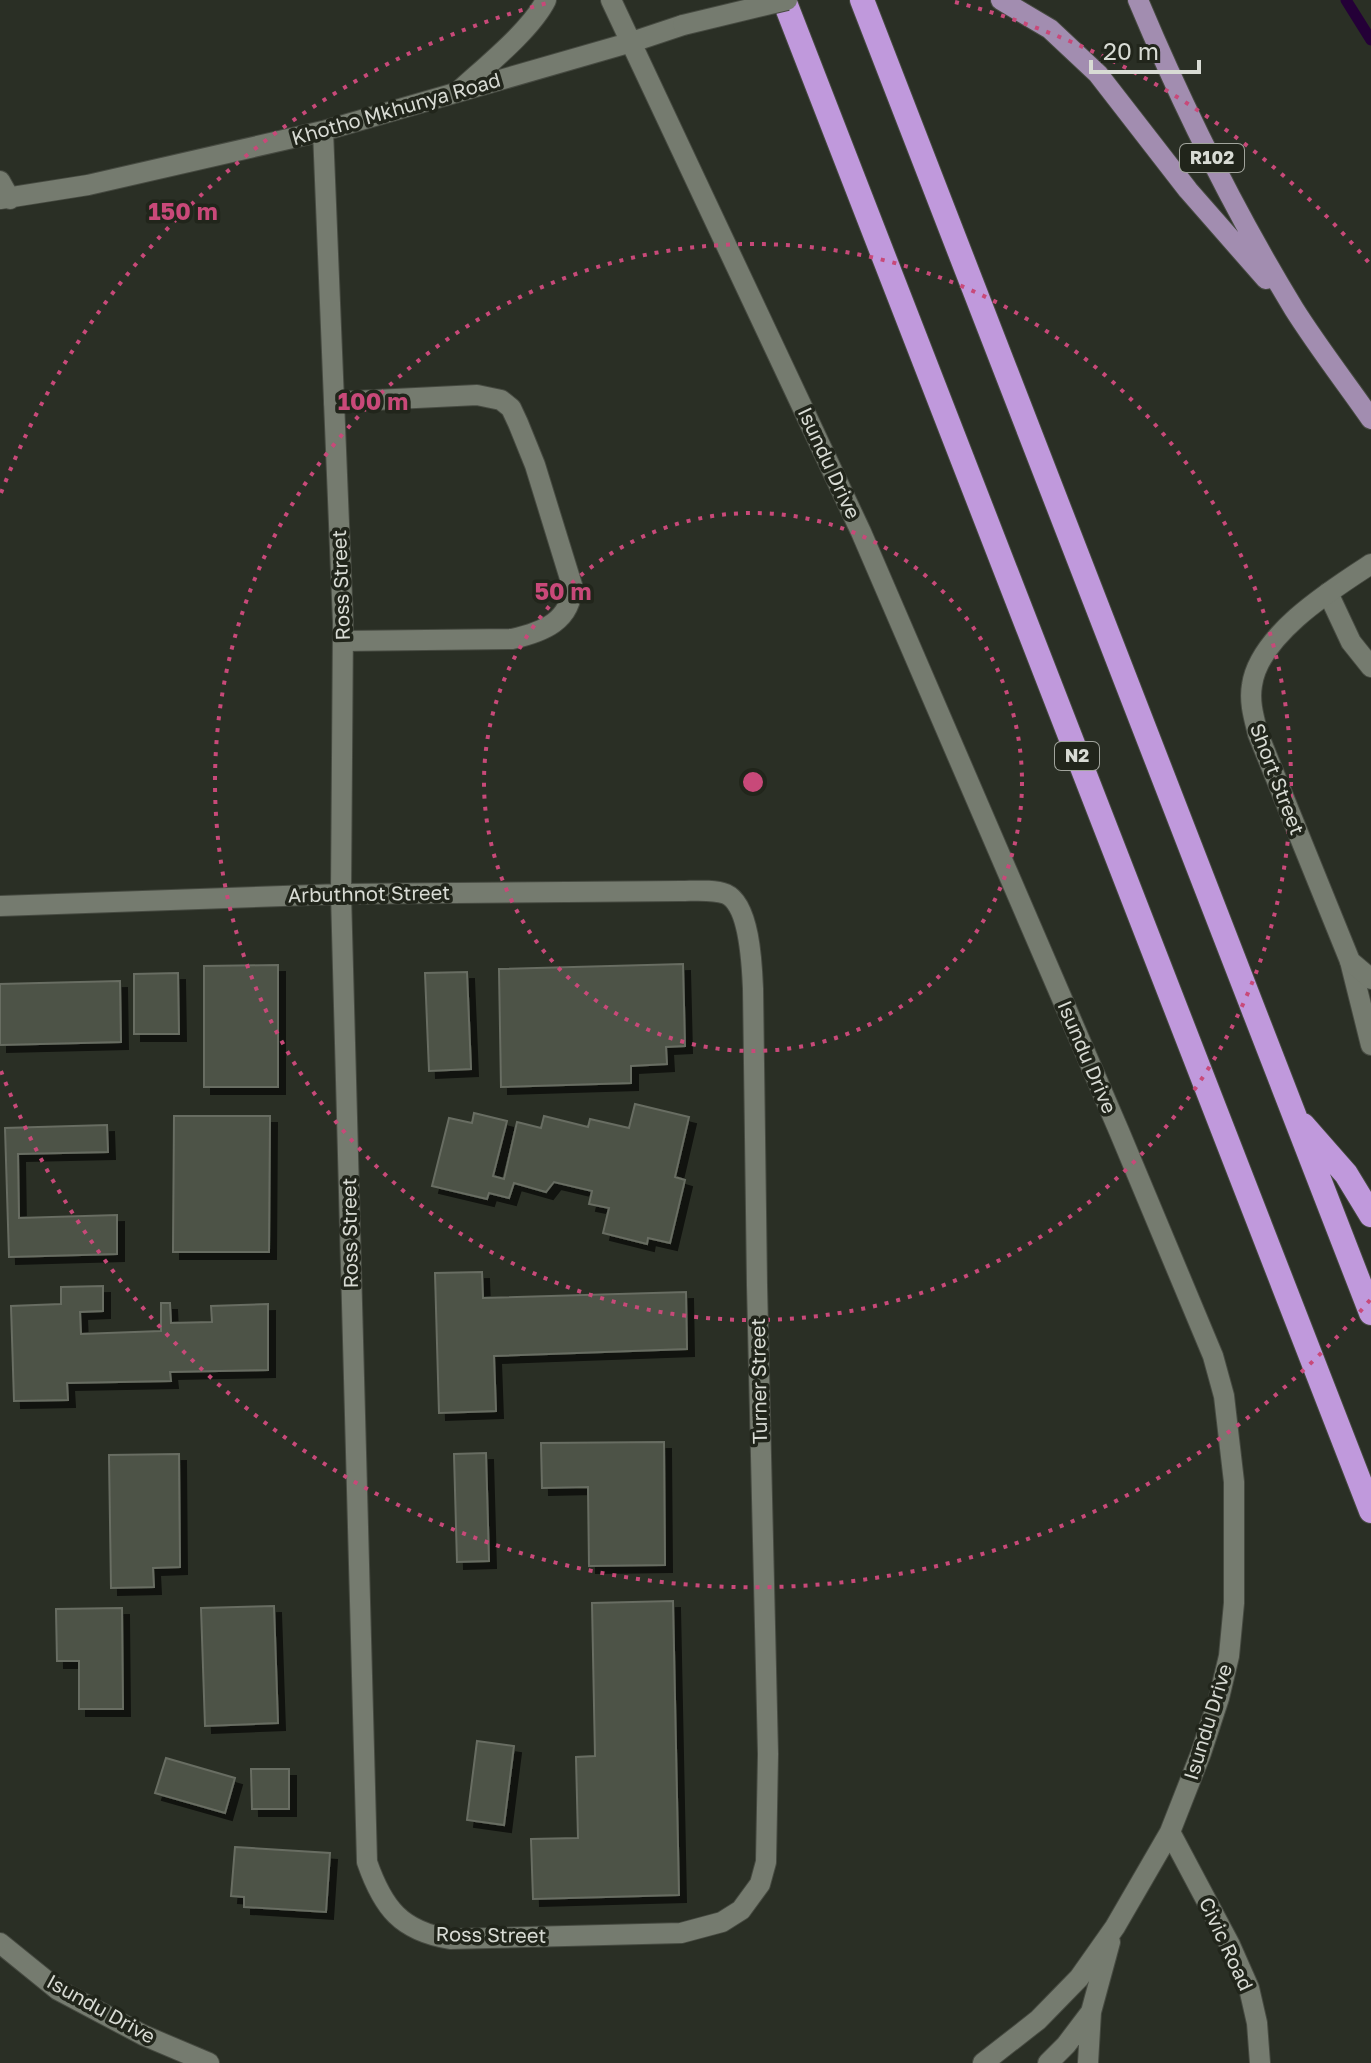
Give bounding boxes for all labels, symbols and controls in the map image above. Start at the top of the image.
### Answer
scale bar [1091,24,1199,74]
text: 20 m [1103,36,1159,65]
street label: Khotho Mkhunya Road [289,67,503,149]
road number: R102 [1180,144,1244,172]
text: 150 m [148,196,218,225]
text: 100 m [338,386,408,415]
street label: Isundu Drive [794,403,866,522]
street label: Ross Street [326,529,354,641]
text: 50 m [534,576,592,605]
street label: Short Street [1246,719,1310,838]
road number: N2 [1055,742,1099,770]
centre of rings [739,768,767,796]
street label: Arbuthnot Street [288,880,450,906]
street label: Isundu Drive [1053,997,1122,1117]
street label: Ross Street [336,1177,362,1289]
street label: Turner Street [745,1318,771,1444]
street label: Isundu Drive [1178,1661,1236,1783]
street label: Civic Road [1195,1893,1259,1994]
street label: Ross Street [435,1921,547,1947]
street label: Isundu Drive [43,1968,160,2048]

